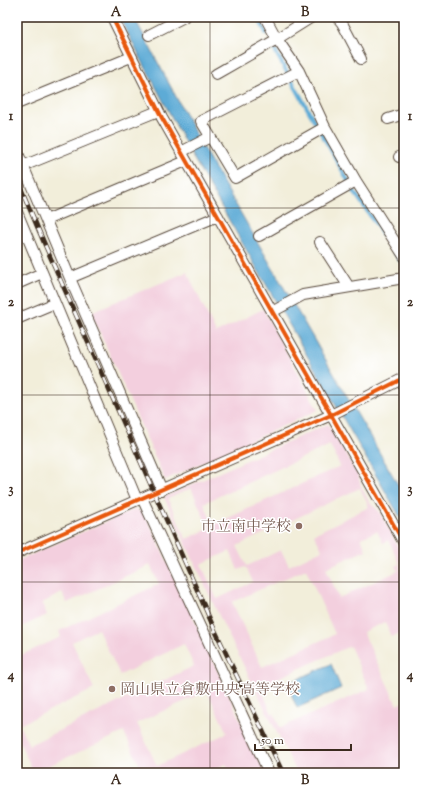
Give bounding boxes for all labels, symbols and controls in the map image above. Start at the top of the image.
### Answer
text: A [111,4,122,22]
text: B [301,4,310,22]
text: 1 [9,108,14,126]
text: 1 [408,108,413,126]
text: 2 [8,294,15,312]
text: 2 [407,294,414,312]
text: 3 [8,481,14,499]
text: 3 [407,481,413,499]
place label: 市立南中学校 [201,517,291,538]
marker: 市立南中学校 [294,521,304,531]
text: 4 [7,667,15,685]
text: 4 [406,667,414,685]
place label: 岡山県立倉敷中央高等学校 [120,680,300,701]
marker: 岡山県立倉敷中央高等学校 [107,684,117,694]
scale bar [255,726,351,752]
text: 50 m [260,732,284,750]
text: A [111,772,122,790]
text: B [301,772,310,790]

